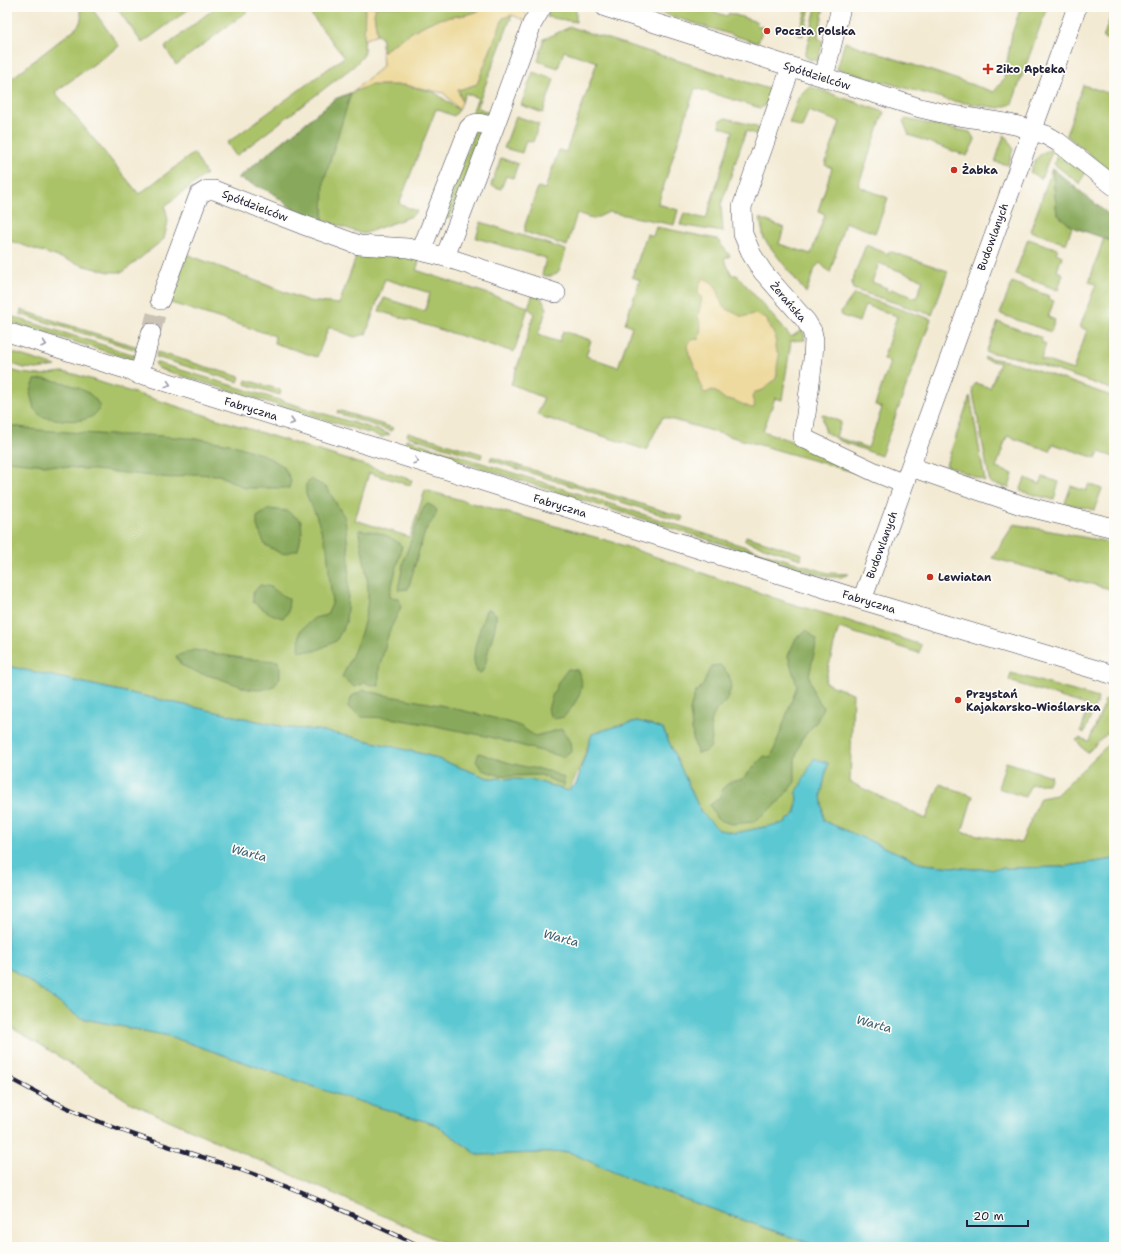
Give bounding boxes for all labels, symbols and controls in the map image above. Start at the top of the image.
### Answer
place label: Poczta Polska [775,24,856,39]
marker: Poczta Polska [762,26,772,36]
street label: Spółdzielców [782,58,853,94]
place label: Ziko Apteka [996,62,1066,77]
marker: Ziko Apteka [983,64,993,74]
place label: Żabka [962,162,998,178]
marker: Żabka [949,165,959,175]
street label: Spółdzielców [220,187,291,226]
street label: Budowlanych [974,201,1012,273]
street label: Żerańska [766,279,810,325]
one-way arrow [40,339,47,348]
one-way arrow [164,379,171,387]
street label: Fabryczna [222,394,280,424]
one-way arrow [289,417,296,426]
one-way arrow [413,456,420,465]
street label: Fabryczna [531,491,589,521]
street label: Budowlanych [863,509,901,581]
place label: Lewiatan [938,570,992,585]
marker: Lewiatan [925,572,935,582]
street label: Fabryczna [840,587,898,617]
place label: Przystań Kajakarsko-Wioślarska [966,687,1101,715]
marker: Przystań Kajakarsko-Wioślarska [953,695,963,705]
water label: Warta [229,841,269,865]
water label: Warta [541,926,581,950]
water label: Warta [854,1012,894,1036]
scale bar [967,1202,1028,1228]
text: 20 m [973,1208,1004,1224]

